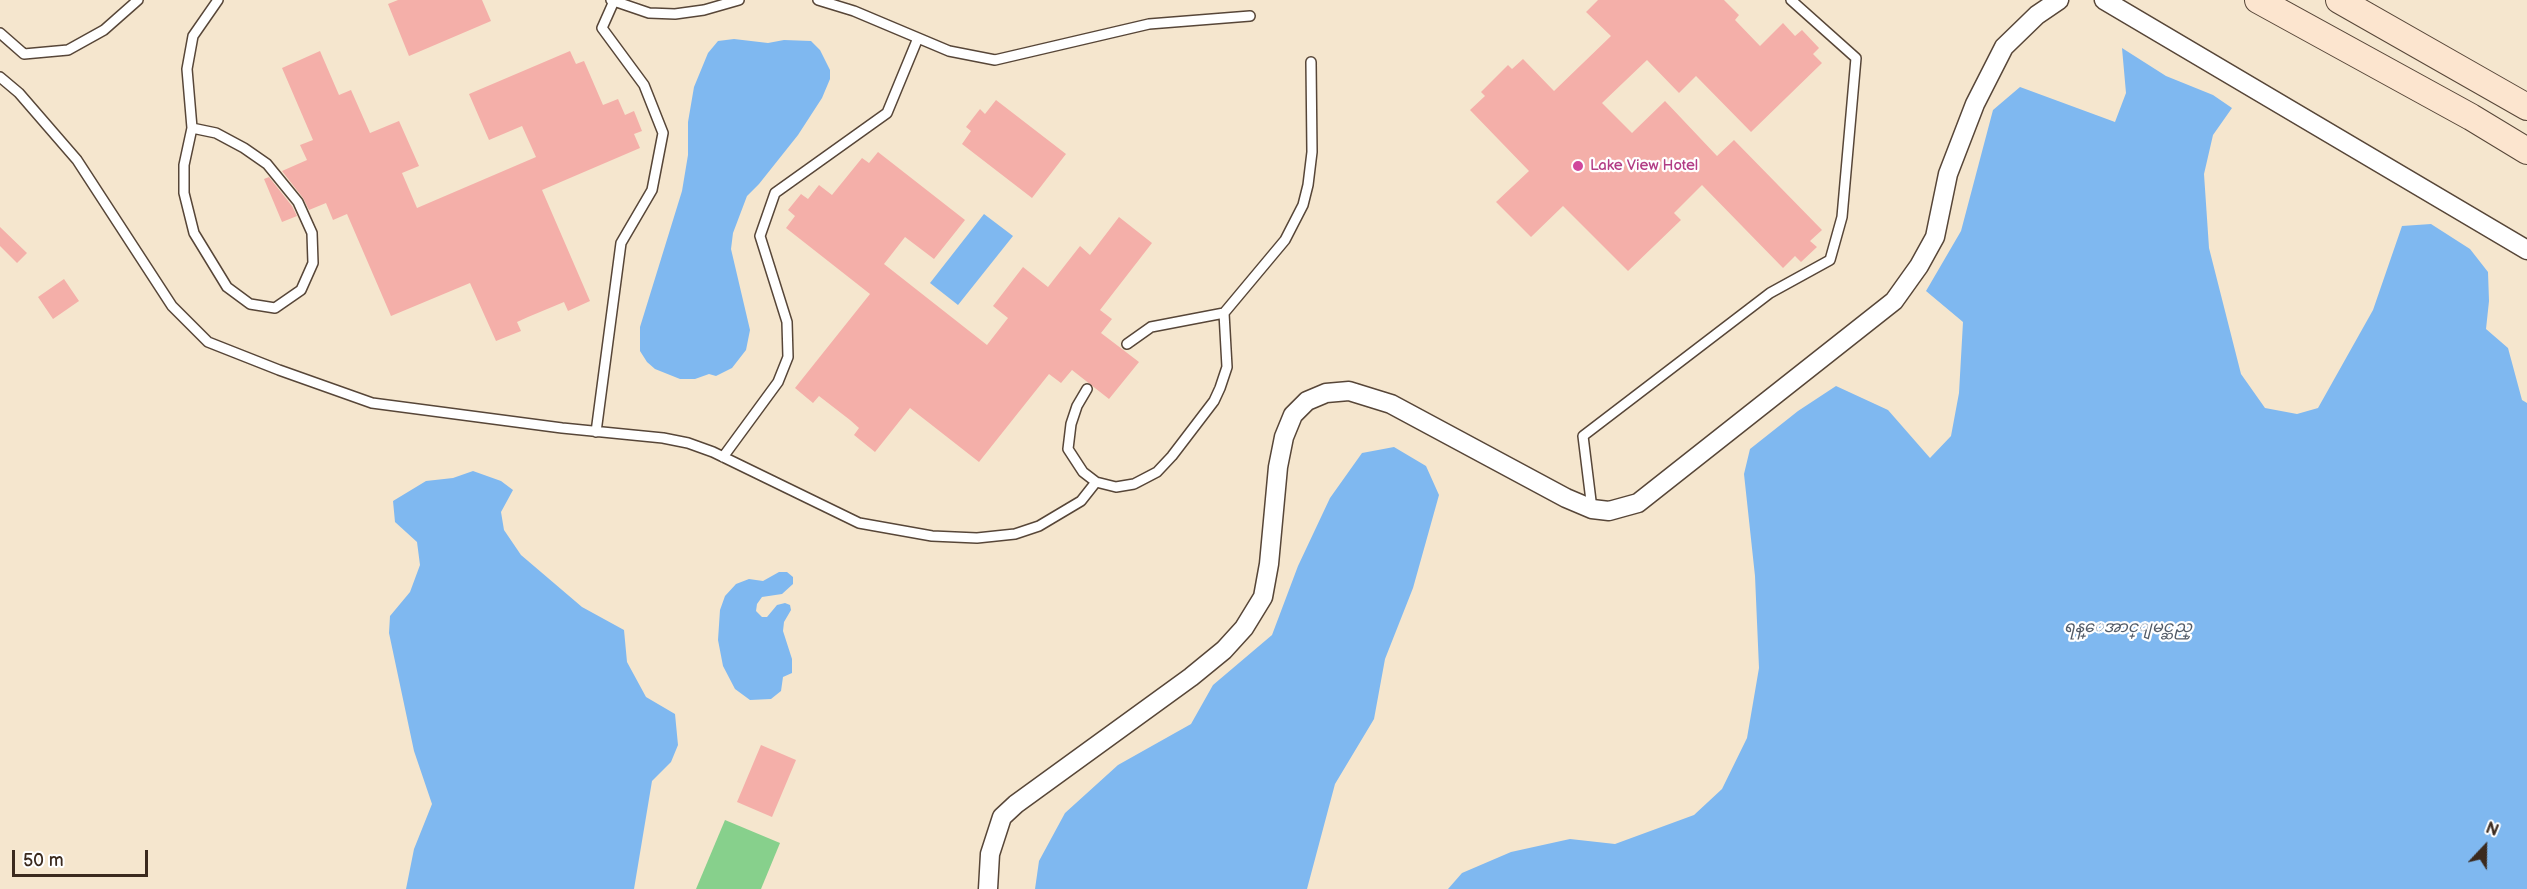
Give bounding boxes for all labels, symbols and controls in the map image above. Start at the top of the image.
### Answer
place label: Lake View Hotel [1590,157,1698,175]
marker: Lake View Hotel [1571,159,1585,173]
water label: ရန္ေအာင္ျမင္ဆည္ [2064,618,2192,638]
north arrow [2455,817,2515,877]
text: N [2483,819,2501,841]
scale bar [15,838,152,876]
text: 50 m [23,850,64,871]

